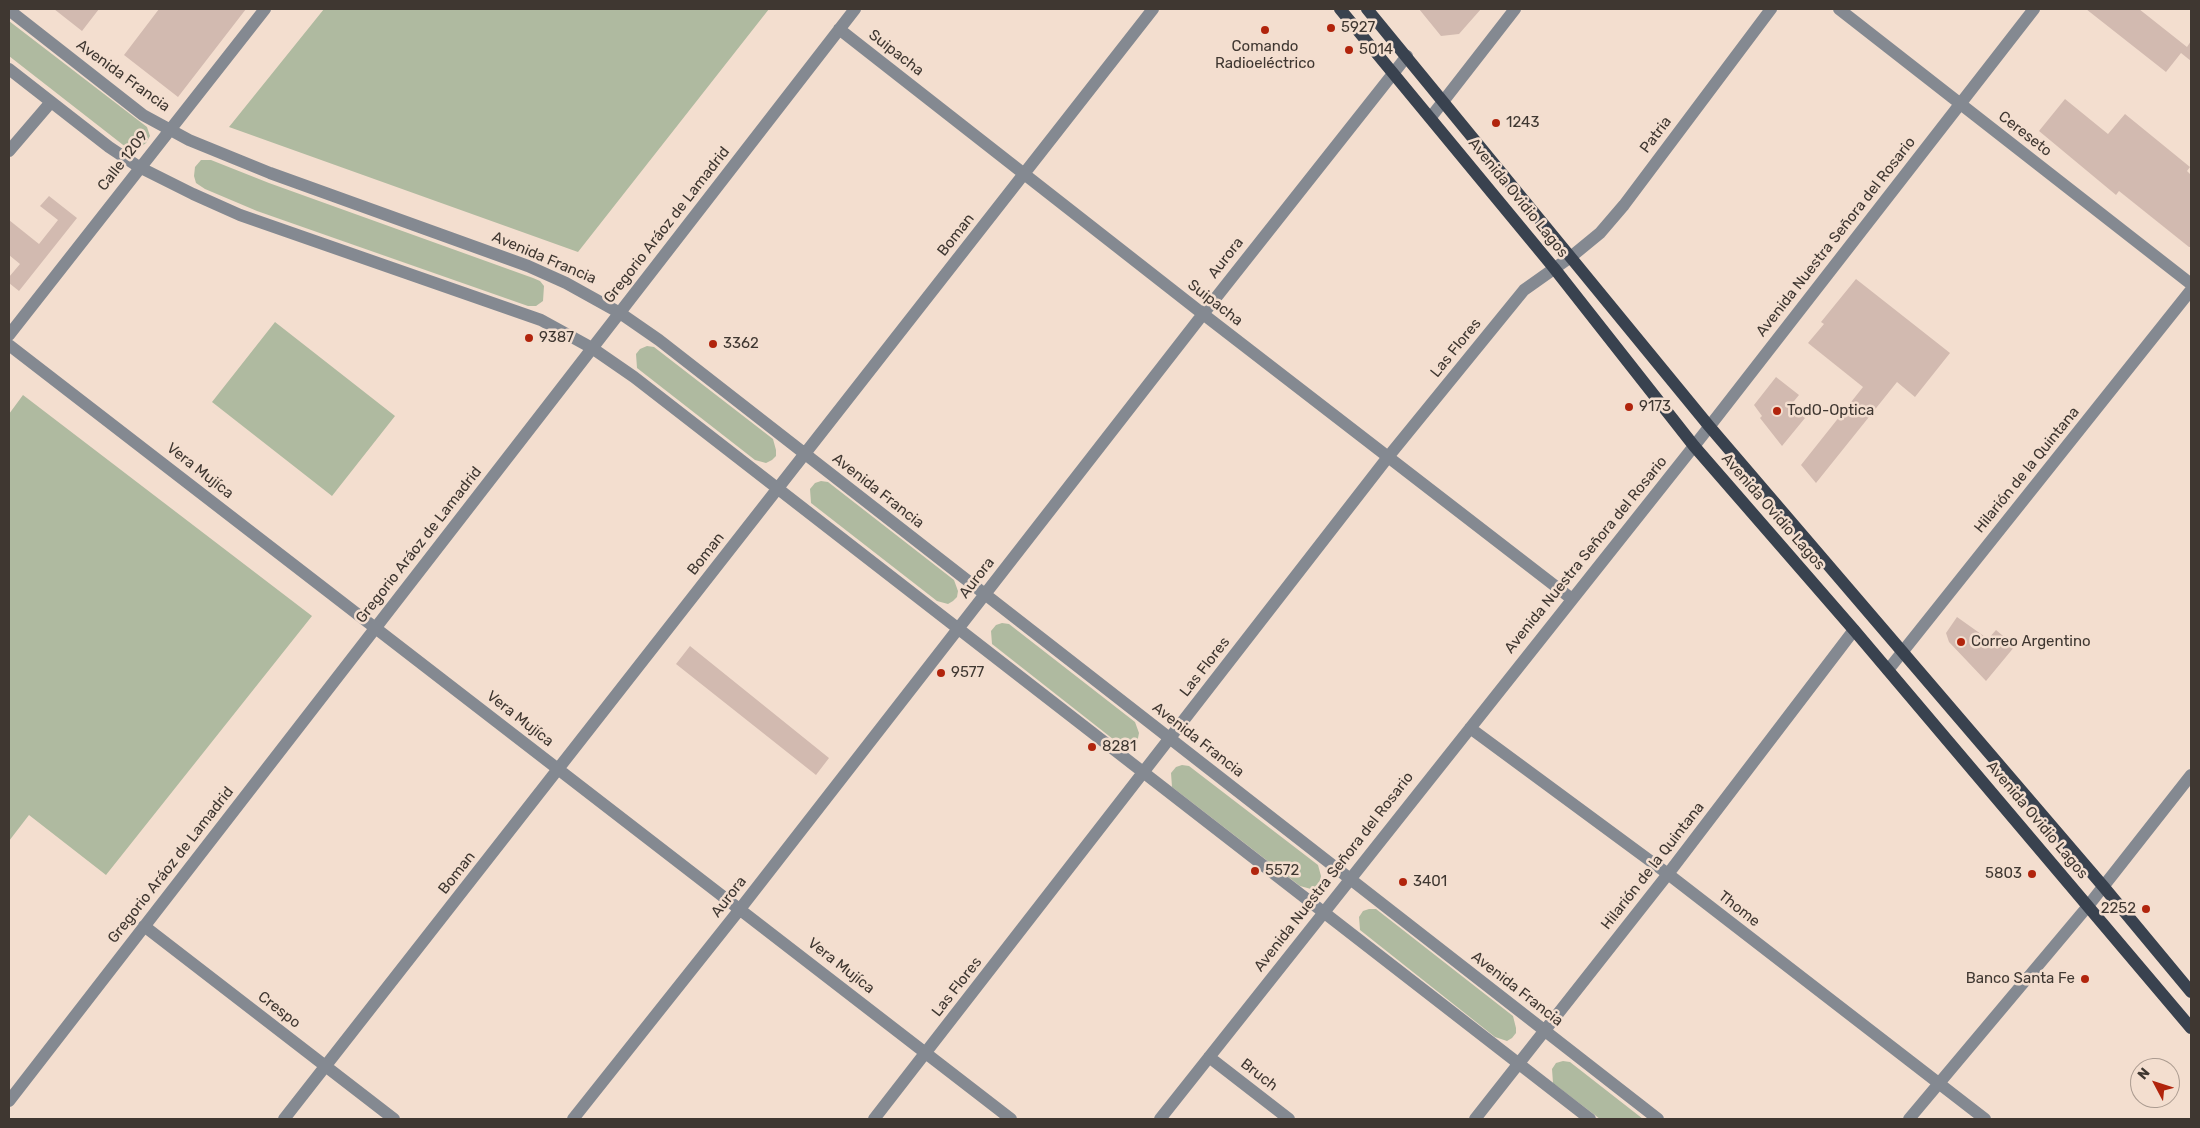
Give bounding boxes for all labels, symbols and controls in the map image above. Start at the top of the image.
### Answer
place label: 5927 [1341,19,1375,37]
marker: 5927 [1325,22,1337,34]
marker: Comando Radioeléctrico [1259,24,1271,36]
street label: Suipacha [865,26,927,80]
street label: Avenida Francia [73,36,173,116]
place label: Comando Radioeléctrico [1215,38,1315,73]
place label: 5014 [1359,41,1393,59]
marker: 5014 [1343,44,1355,56]
street label: Cereseto [1995,108,2055,160]
street label: Patria [1636,113,1676,157]
place label: 1243 [1506,114,1539,132]
marker: 1243 [1490,117,1502,129]
street label: Calle 1209 [94,127,152,195]
street label: Avenida Nuestra Señora del Rosario [1752,134,1920,340]
street label: Avenida Ovidio Lagos [1464,135,1572,261]
street label: Gregorio Aráoz de Lamadrid [600,143,734,307]
street label: Boman [934,210,978,260]
street label: Avenida Francia [489,228,599,288]
street label: Aurora [1204,234,1248,282]
street label: Suipacha [1184,276,1246,330]
street label: Las Flores [1427,315,1485,381]
place label: 9387 [539,329,574,347]
marker: 9387 [523,332,535,344]
place label: 3362 [723,335,759,353]
marker: 3362 [707,338,719,350]
place label: 9173 [1639,398,1671,416]
marker: 9173 [1623,401,1635,413]
place label: TodO-Optica [1787,402,1874,420]
street label: Hilarión de la Quintana [1971,403,2083,537]
marker: TodO-Optica [1771,405,1783,417]
street label: Vera Mujíca [163,439,237,503]
street label: Avenida Francia [829,450,927,532]
street label: Avenida Ovidio Lagos [1717,450,1829,574]
street label: Avenida Nuestra Señora del Rosario [1501,453,1671,657]
street label: Gregorio Aráoz de Lamadrid [352,463,486,627]
street label: Boman [684,529,728,579]
street label: Aurora [955,554,999,602]
place label: Correo Argentino [1971,633,2091,651]
street label: Las Flores [1176,634,1234,700]
marker: Correo Argentino [1955,636,1967,648]
place label: 9577 [951,664,984,682]
marker: 9577 [935,667,947,679]
street label: Vera Mujíca [483,687,557,751]
street label: Avenida Francia [1149,699,1247,781]
place label: 8281 [1102,738,1136,756]
marker: 8281 [1086,741,1098,753]
street label: Avenida Ovidio Lagos [1982,757,2092,883]
street label: Avenida Nuestra Señora del Rosario [1250,769,1418,975]
street label: Gregorio Aráoz de Lamadrid [104,783,238,947]
street label: Hilarión de la Quintana [1598,799,1708,933]
street label: Boman [435,848,479,898]
place label: 5572 [1265,862,1299,880]
marker: 5572 [1249,865,1261,877]
place label: 5803 [1985,865,2022,883]
marker: 5803 [2026,868,2038,880]
street label: Aurora [707,873,751,921]
place label: 3401 [1413,873,1447,891]
marker: 3401 [1397,876,1409,888]
street label: Thome [1715,887,1763,931]
place label: 2252 [2101,900,2136,918]
marker: 2252 [2140,903,2152,915]
street label: Vera Mujíca [804,934,878,998]
street label: Avenida Francia [1468,948,1566,1030]
street label: Las Flores [928,954,986,1020]
place label: Banco Santa Fe [1966,970,2075,988]
marker: Banco Santa Fe [2079,973,2091,985]
street label: Crespo [254,988,304,1032]
street label: Bruch [1237,1055,1281,1095]
north arrow [2130,1058,2180,1108]
text: N [2134,1064,2154,1083]

